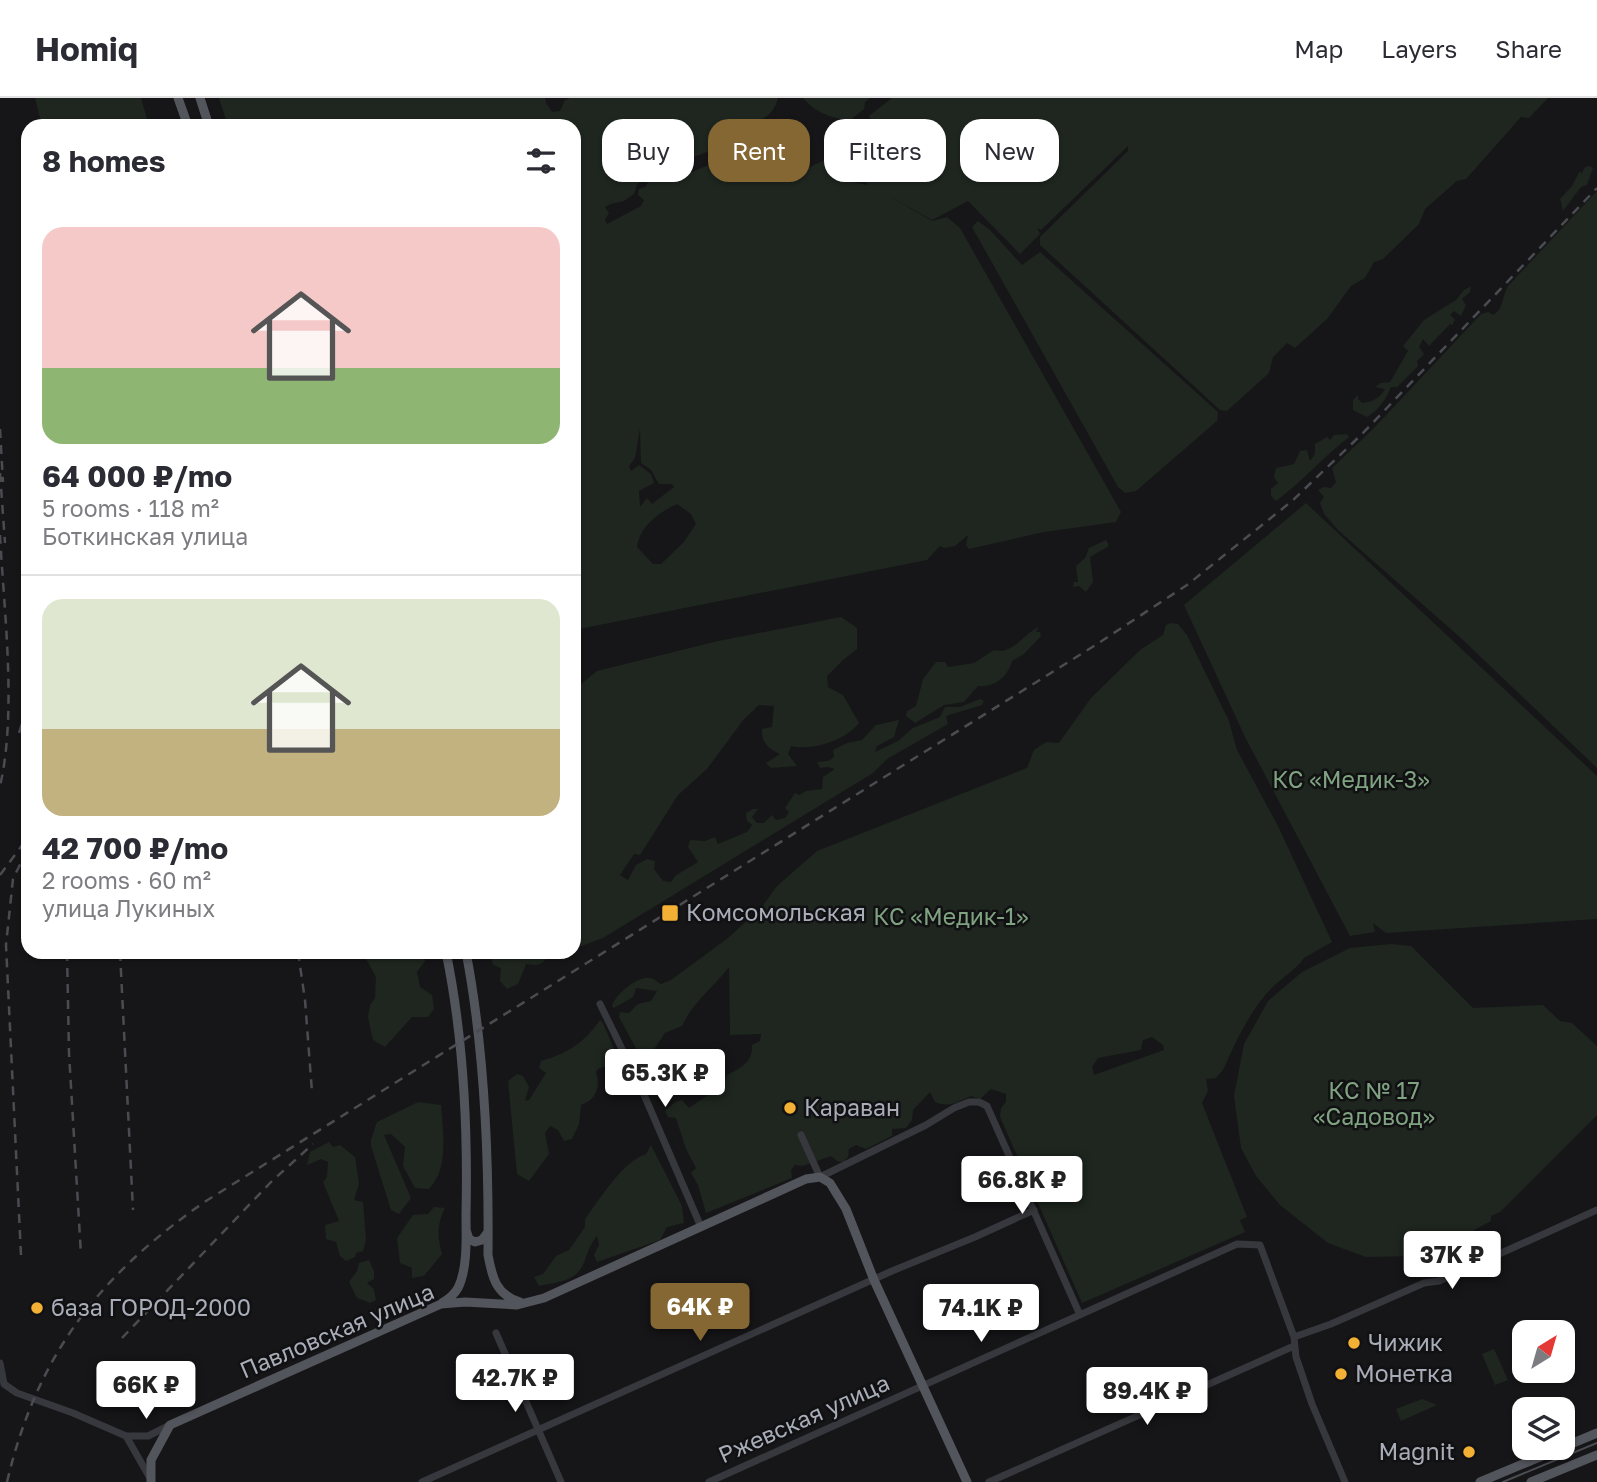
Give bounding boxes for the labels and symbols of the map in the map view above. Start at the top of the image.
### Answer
park label: КС «Медик-3» [1272,765,1430,793]
place label: Комсомольская [686,898,866,926]
park label: КС «Медик-1» [873,902,1029,930]
marker: Комсомольская [660,903,680,923]
pin: 65.3K ₽ [600,1049,730,1109]
park label: КС № 17 «Садовод» [1313,1076,1435,1130]
place label: Караван [804,1093,900,1121]
marker: Караван [782,1100,798,1116]
pin: 66.8K ₽ [957,1156,1087,1216]
pin: 37K ₽ [1403,1232,1501,1291]
street label: Павловская улица [235,1277,438,1384]
pin: 64K ₽ [651,1284,749,1343]
pin: 74.1K ₽ [916,1284,1046,1344]
place label: база ГОРОД-2000 [51,1293,251,1321]
marker: база ГОРОД-2000 [29,1300,45,1316]
north arrow [1512,1320,1575,1382]
place label: Чижик [1368,1328,1443,1356]
marker: Чижик [1346,1335,1362,1351]
pin: 42.7K ₽ [450,1354,580,1414]
place label: Монетка [1355,1359,1453,1387]
pin: 66K ₽ [97,1362,195,1421]
marker: Монетка [1333,1366,1349,1382]
street label: Ржевская улица [714,1368,893,1468]
pin: 89.4K ₽ [1082,1368,1212,1427]
place label: Magnit [1379,1437,1455,1465]
marker: Magnit [1461,1444,1477,1460]

